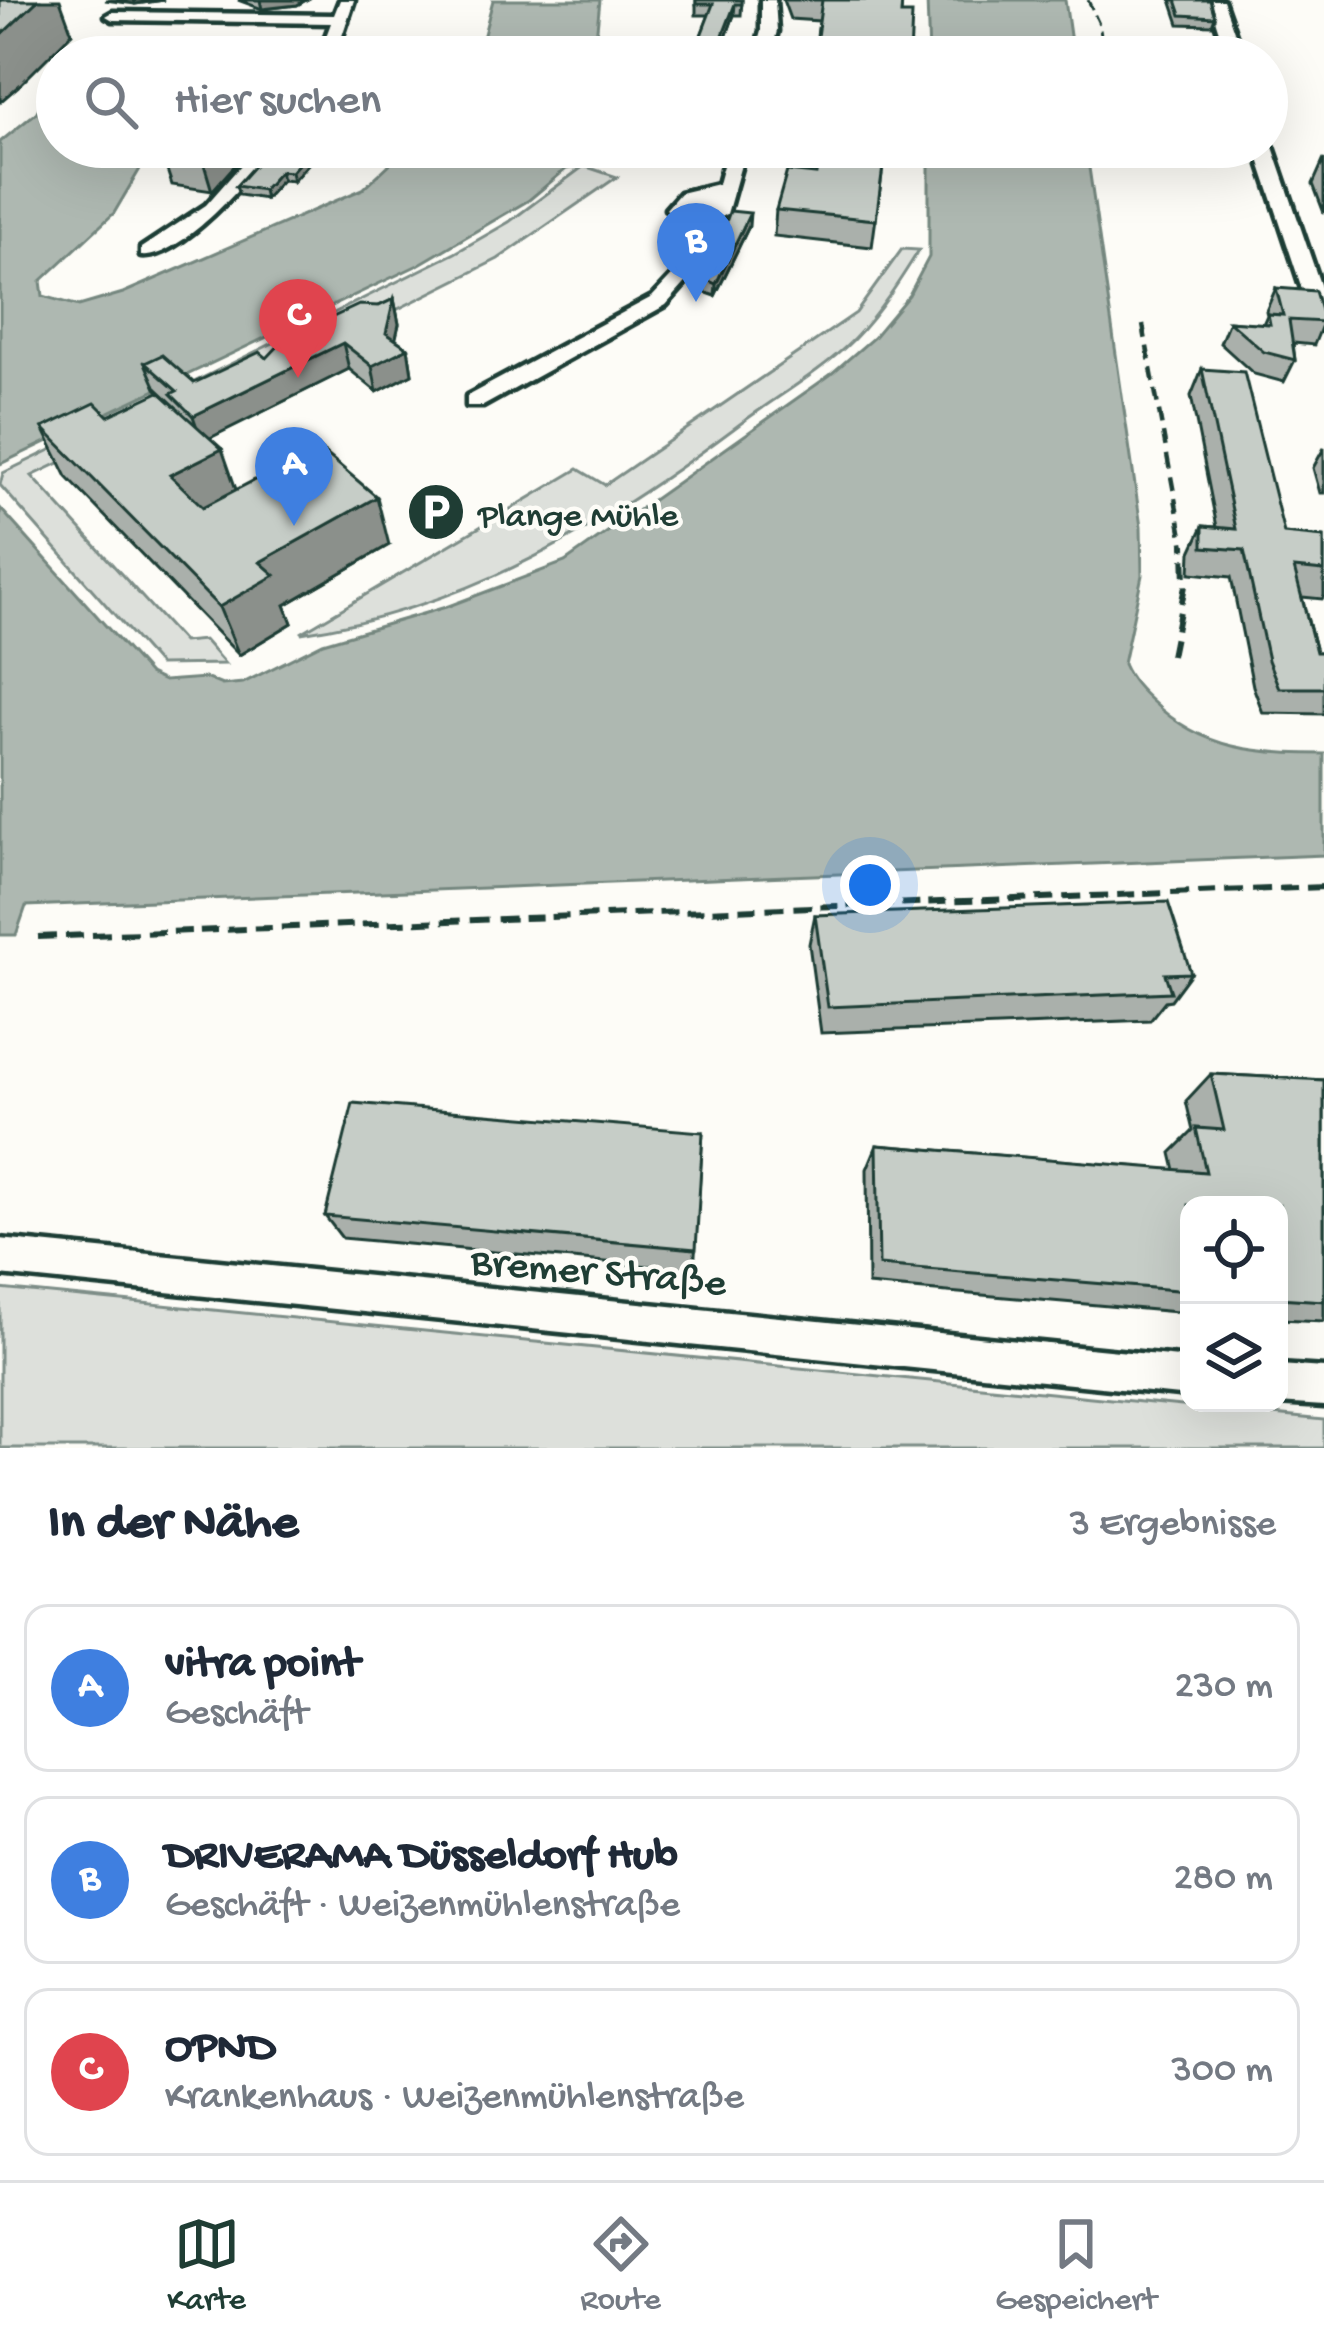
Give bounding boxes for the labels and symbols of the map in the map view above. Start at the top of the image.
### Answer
pin: B [657,203,735,302]
pin: C [259,279,337,378]
pin: A [255,427,333,526]
parking icon: Plange Mühle [405,481,467,543]
place label: Plange Mühle [477,497,679,540]
your location [840,855,900,915]
street label: Bremer Straße [468,1240,729,1311]

